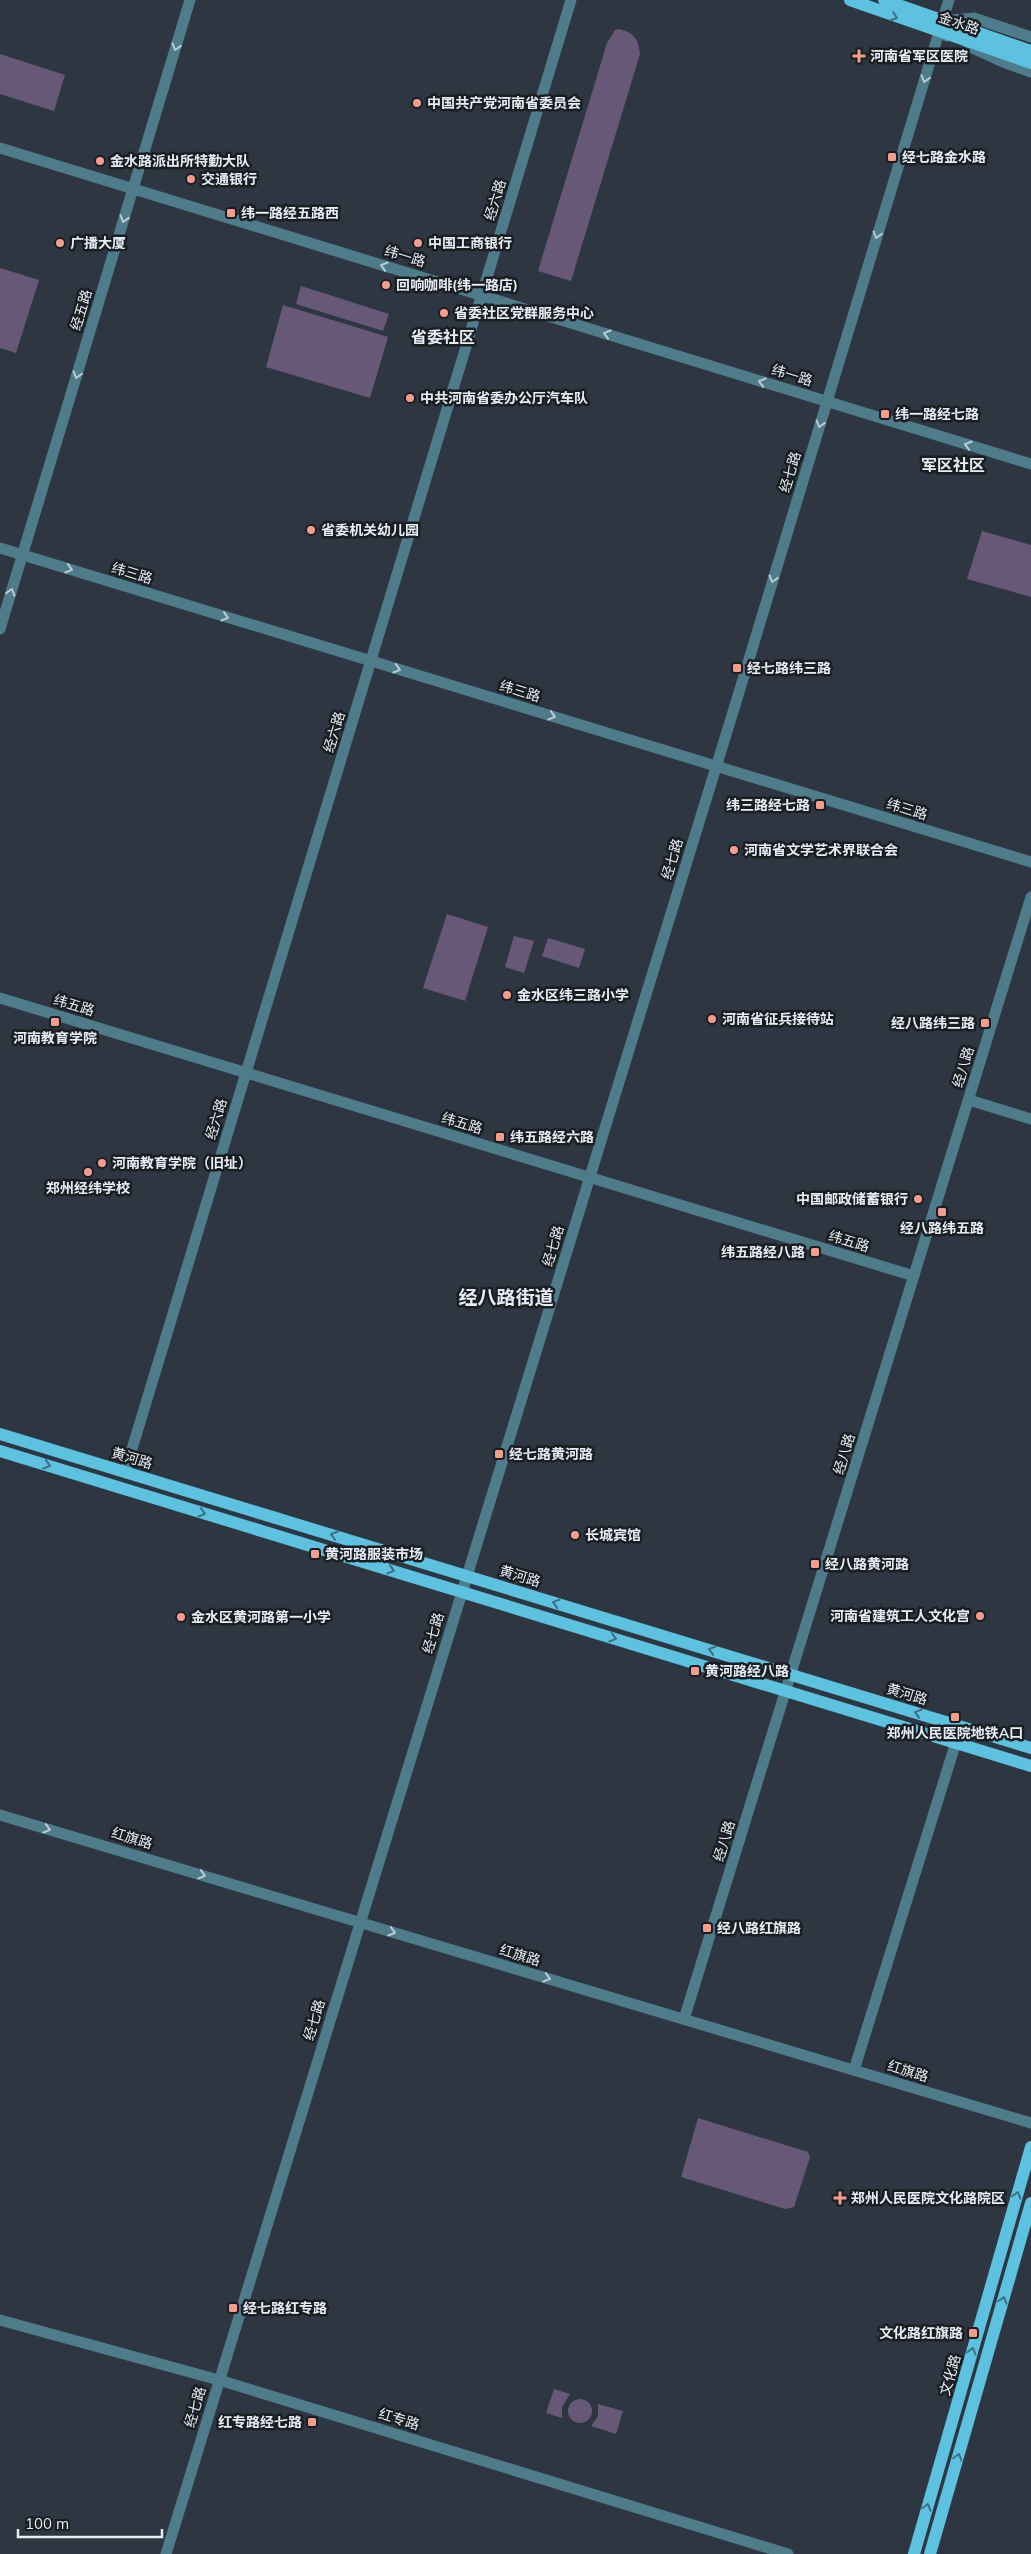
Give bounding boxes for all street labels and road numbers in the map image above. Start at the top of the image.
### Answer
street label: 金水路 [936,8,982,38]
street label: 经六路 [480,177,510,223]
street label: 纬一路 [382,241,428,271]
street label: 经五路 [66,287,96,333]
street label: 纬一路 [769,360,815,390]
street label: 经七路 [775,449,805,495]
street label: 纬三路 [109,558,155,588]
street label: 纬三路 [497,676,543,706]
street label: 经六路 [319,709,349,755]
street label: 纬三路 [884,794,930,824]
street label: 经七路 [657,836,687,882]
street label: 纬五路 [51,990,97,1020]
street label: 经八路 [948,1044,978,1090]
street label: 经六路 [201,1096,231,1142]
street label: 纬五路 [439,1108,485,1138]
street label: 经七路 [538,1223,568,1269]
street label: 纬五路 [826,1226,872,1256]
street label: 经八路 [829,1431,859,1477]
street label: 黄河路 [109,1443,155,1473]
street label: 黄河路 [497,1561,543,1591]
street label: 经七路 [418,1610,448,1656]
street label: 黄河路 [884,1679,930,1709]
street label: 经八路 [709,1818,739,1864]
street label: 红旗路 [109,1823,155,1853]
street label: 红旗路 [497,1940,543,1970]
street label: 经七路 [299,1997,329,2043]
street label: 红旗路 [885,2056,931,2086]
street label: 文化路 [936,2352,964,2398]
street label: 经七路 [180,2384,210,2430]
street label: 红专路 [376,2404,422,2434]

